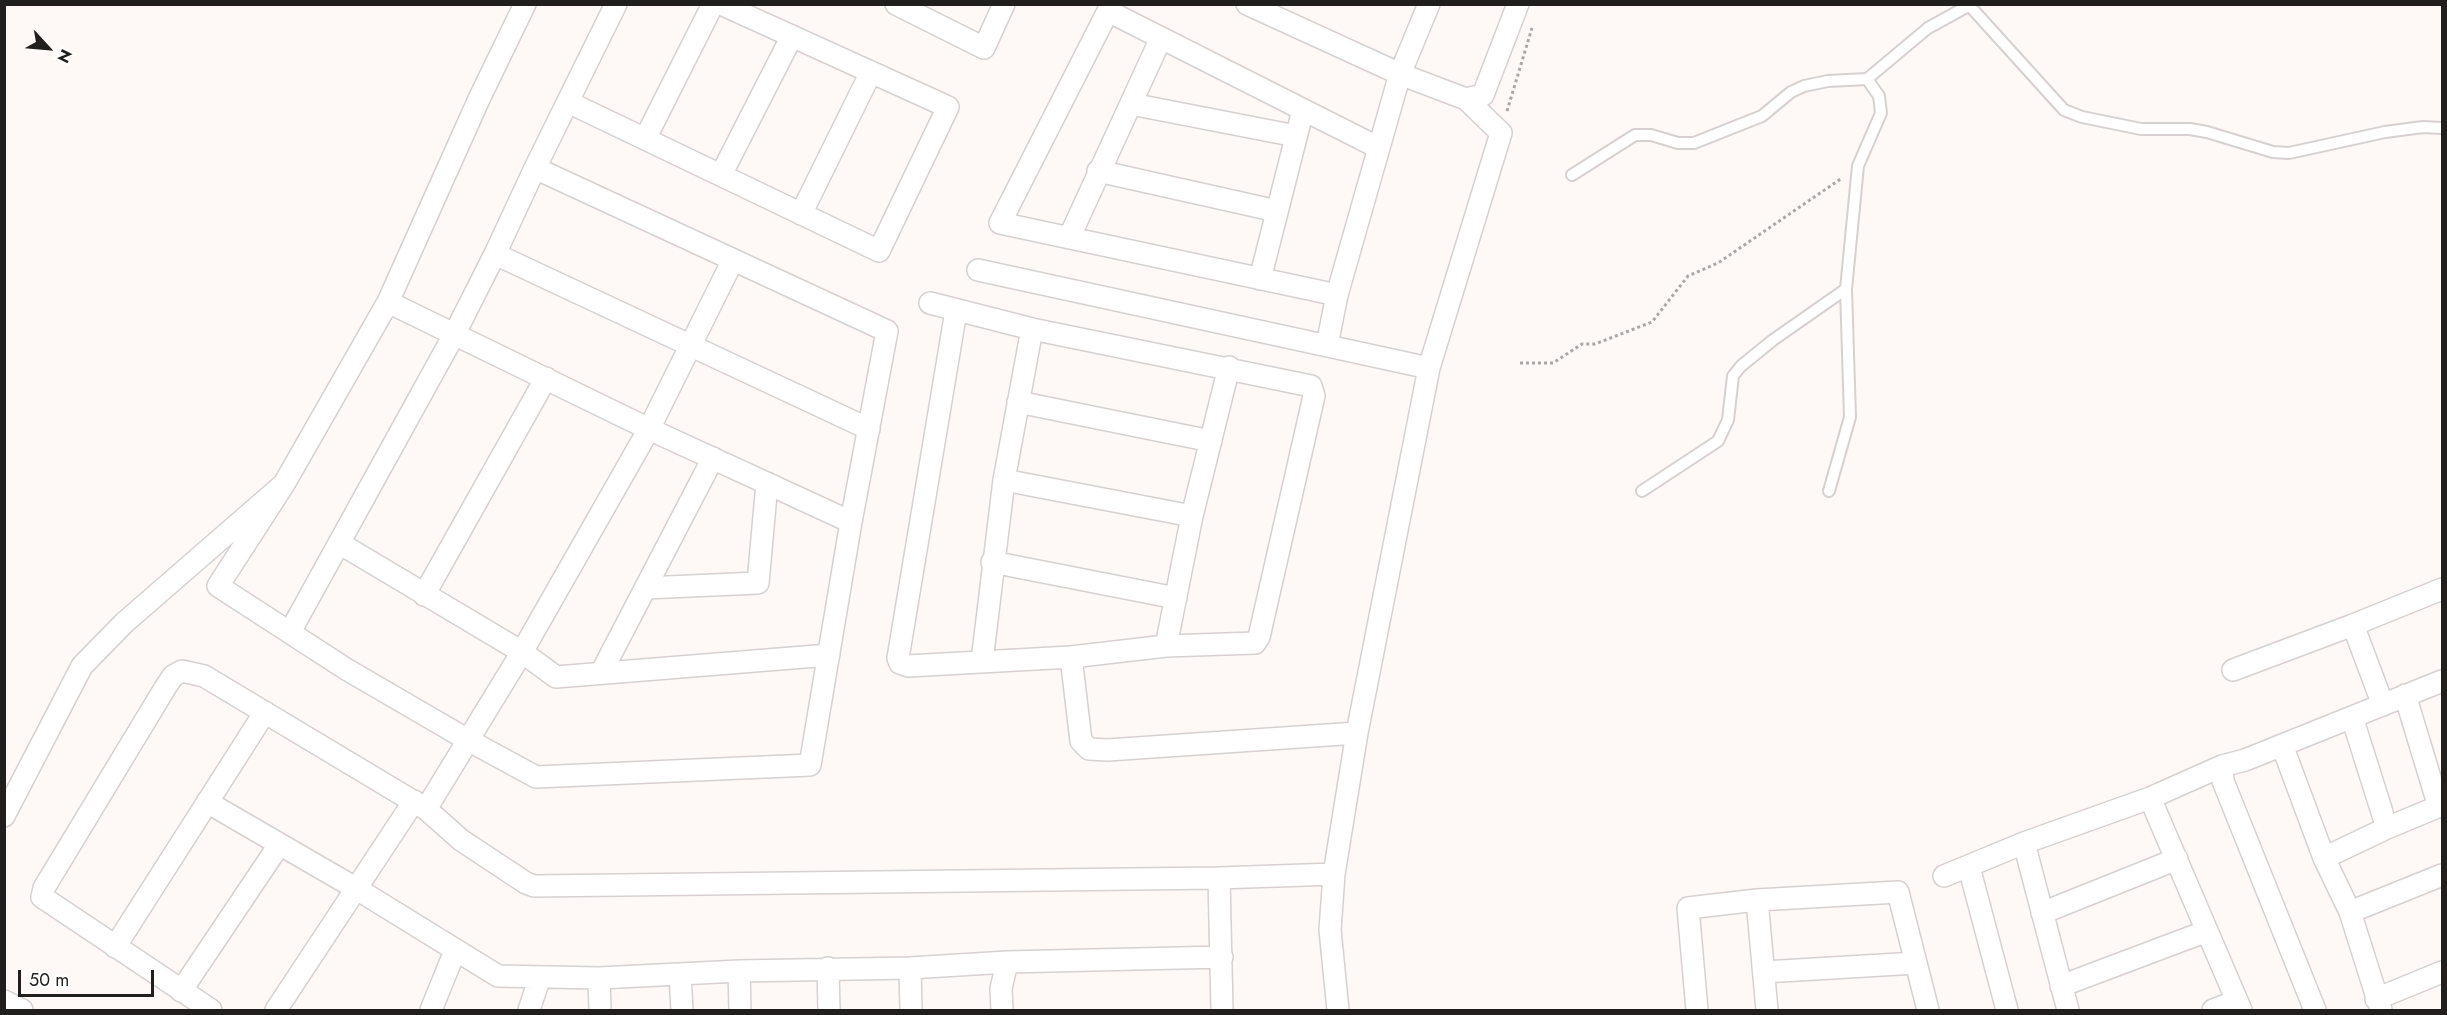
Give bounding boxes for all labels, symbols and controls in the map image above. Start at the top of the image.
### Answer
north arrow [18,18,78,78]
text: N [52,45,78,67]
scale bar [21,958,158,996]
text: 50 m [29,967,69,993]

